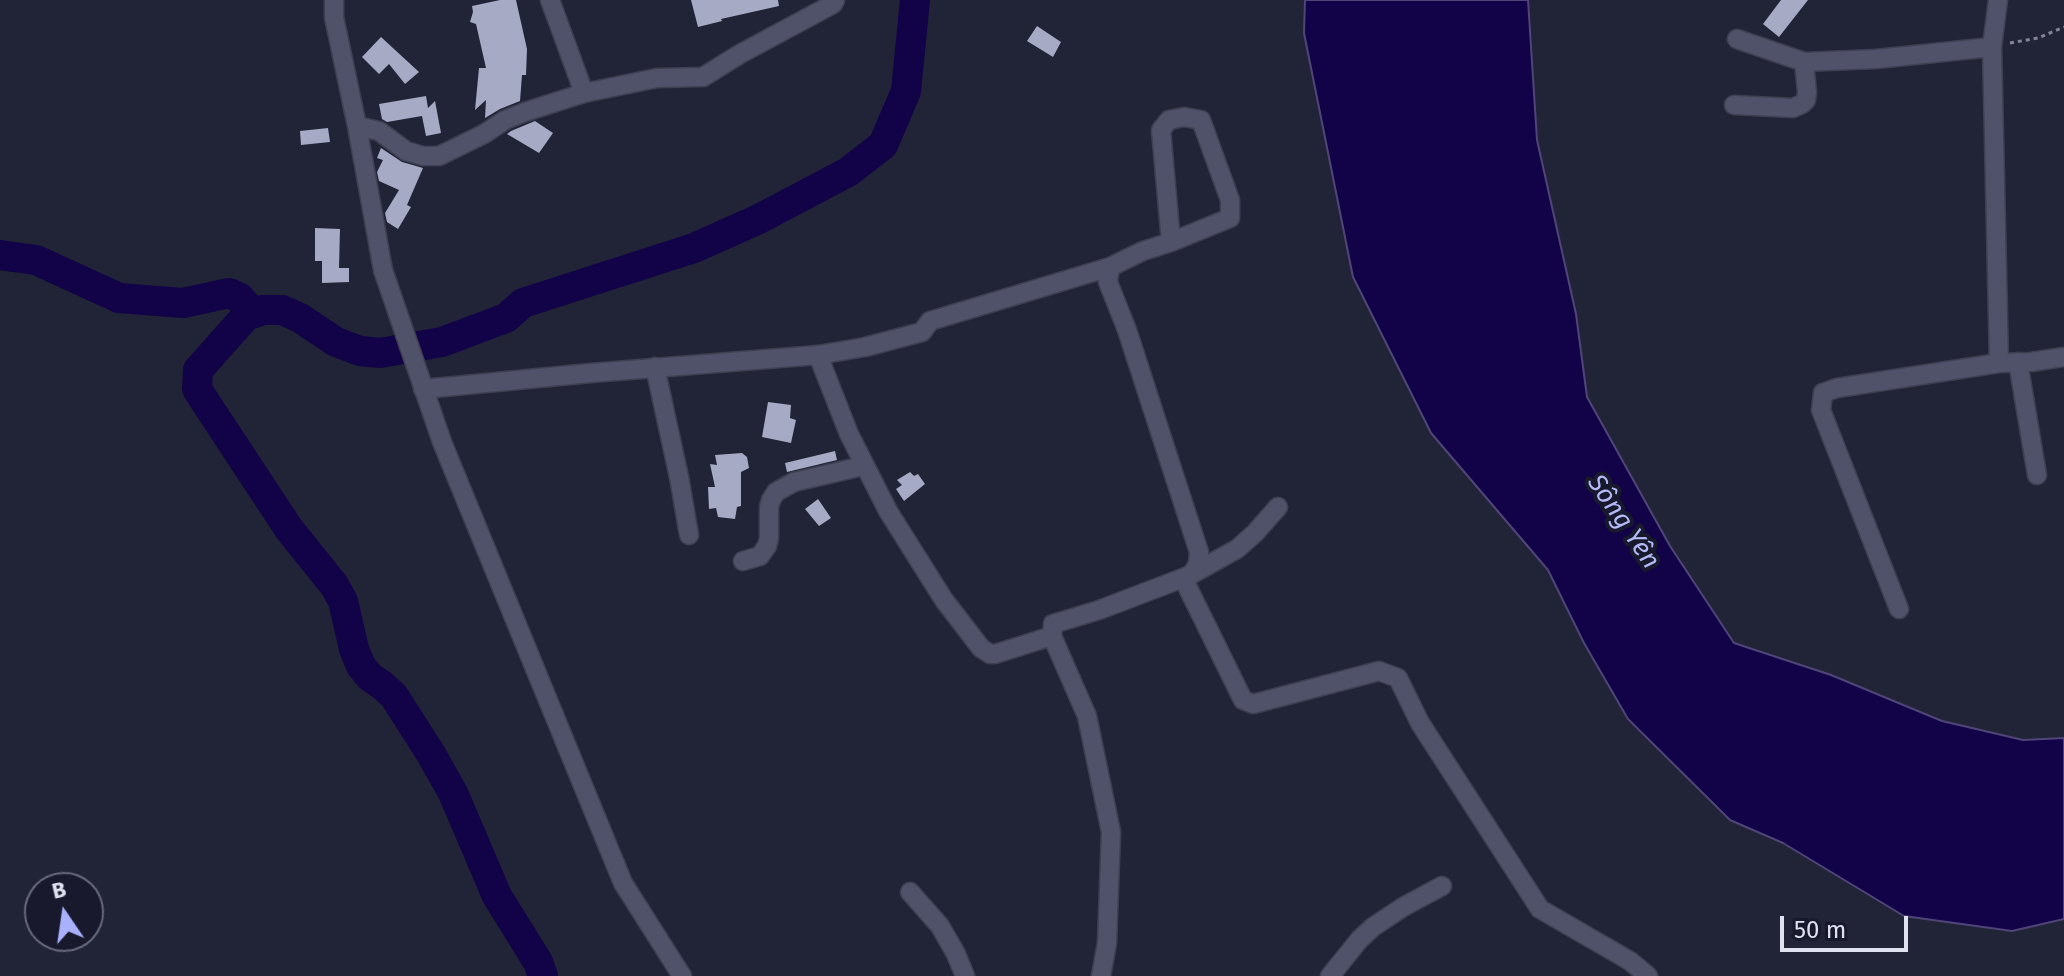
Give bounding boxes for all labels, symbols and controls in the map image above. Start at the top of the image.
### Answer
water label: Sông Yên [1580,469,1666,575]
north arrow [24,872,104,952]
text: B [49,875,69,905]
scale bar [1784,900,1912,950]
text: 50 m [1794,916,1846,944]

